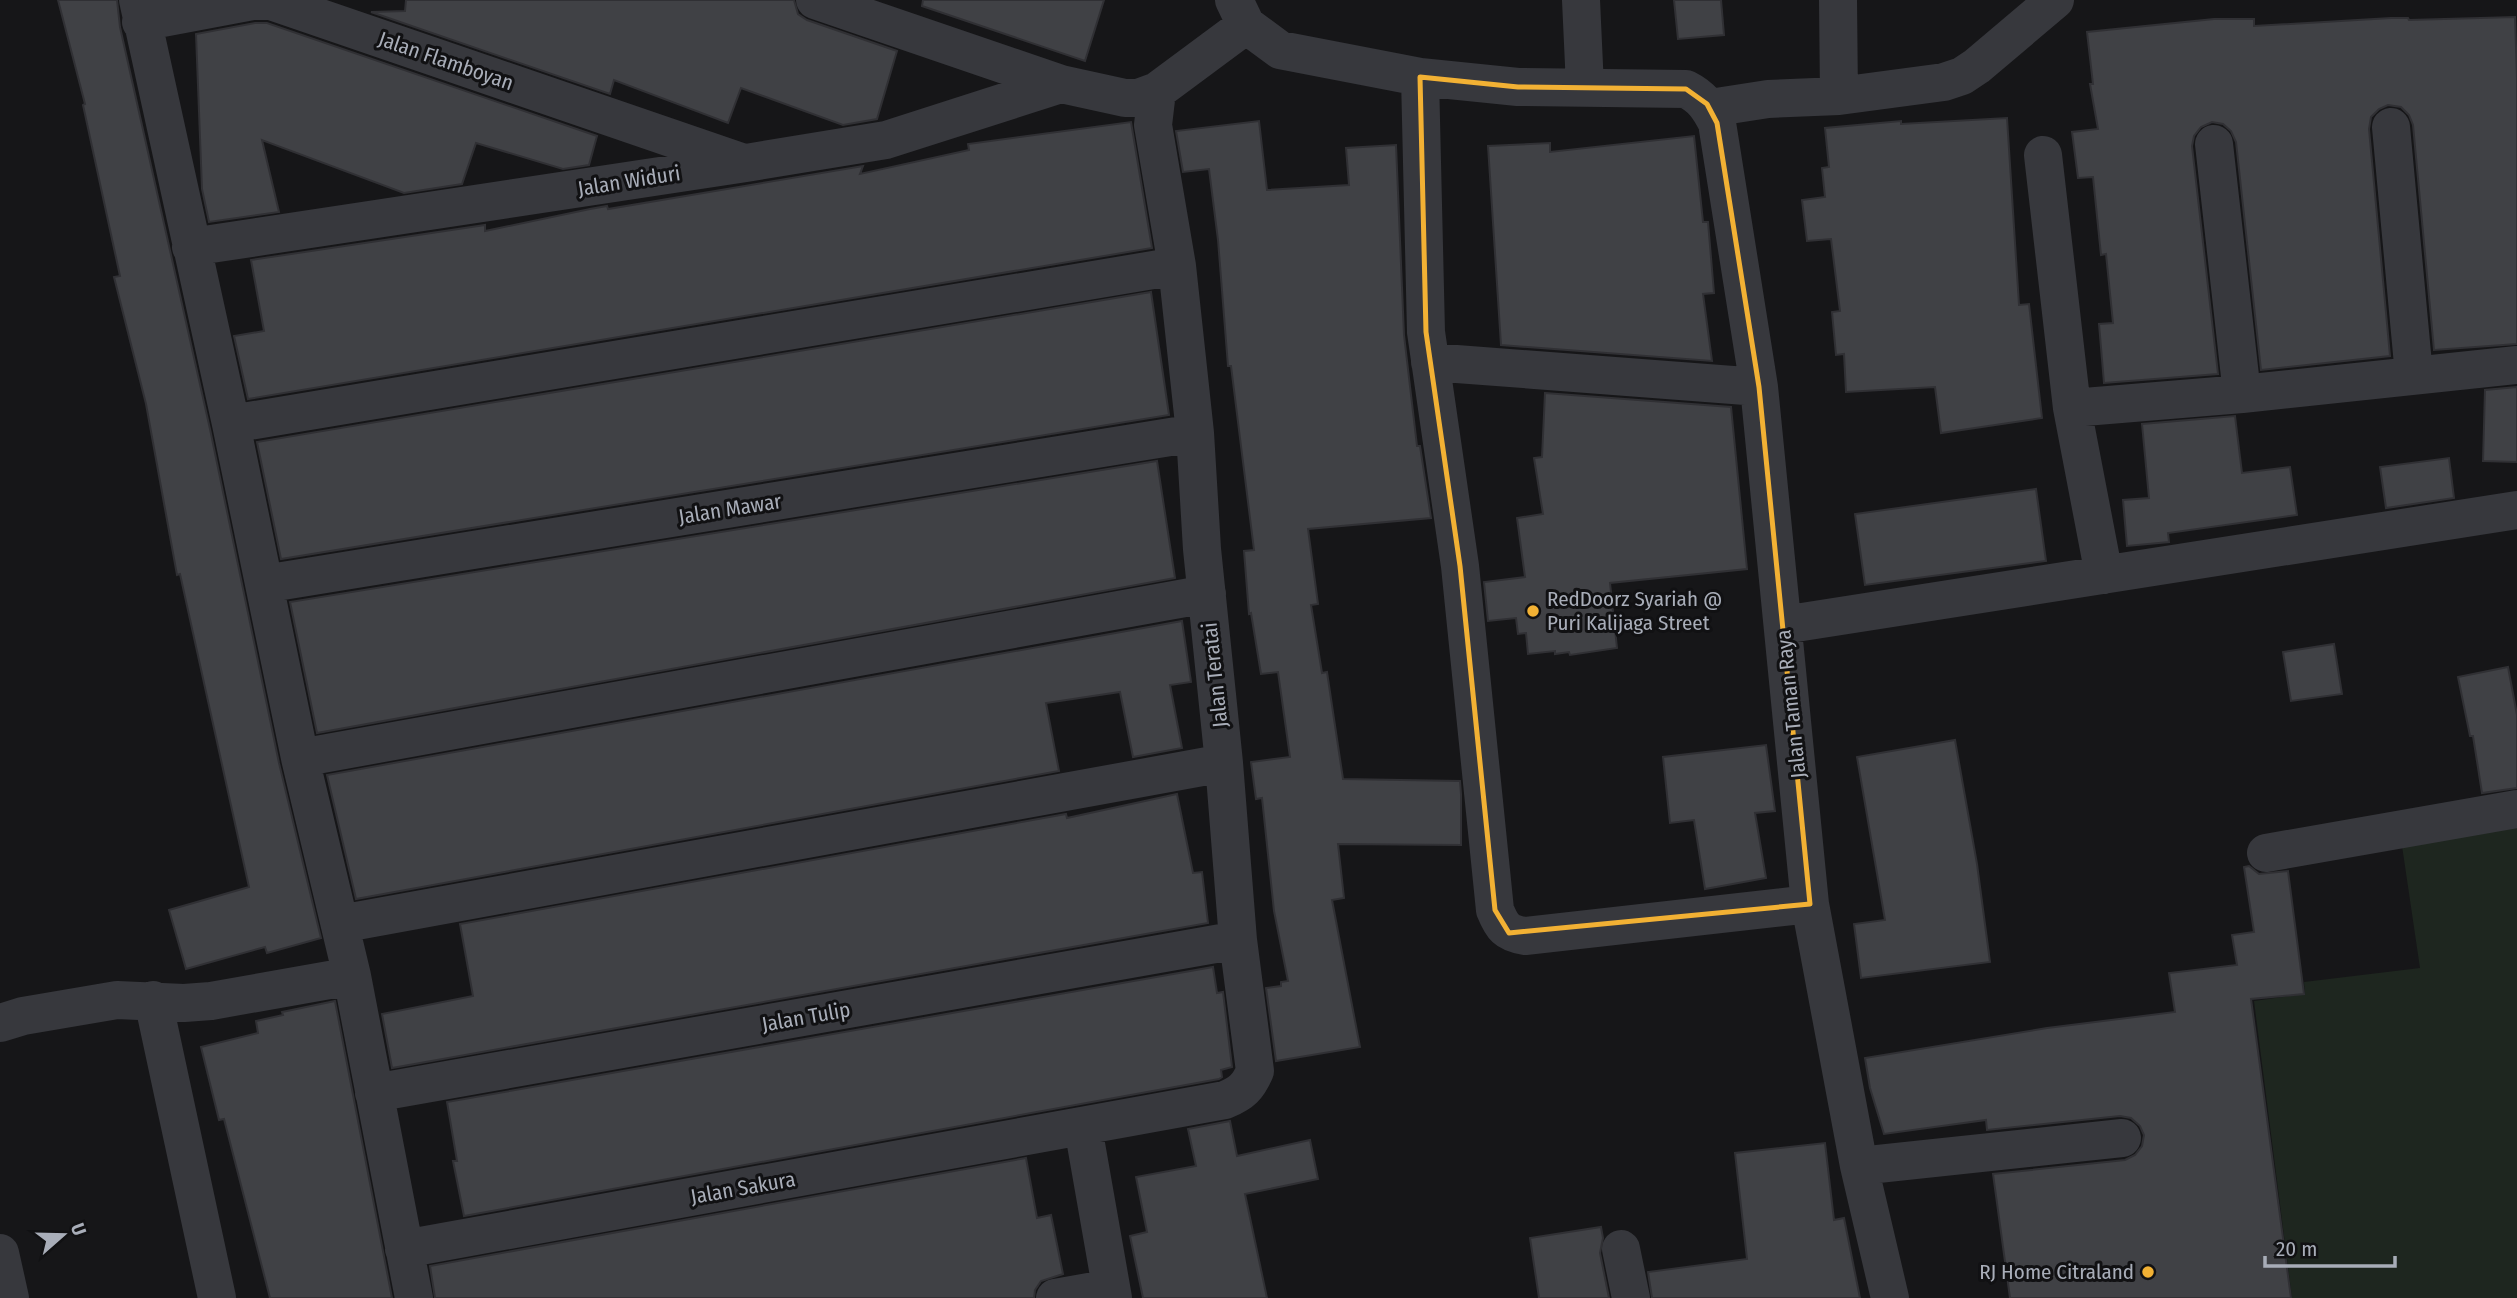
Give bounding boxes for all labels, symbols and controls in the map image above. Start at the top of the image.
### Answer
street label: Jalan Flamboyan [375,26,517,96]
street label: Jalan Widuri [576,160,682,202]
street label: Jalan Mawar [677,488,784,530]
place label: RedDoorz Syariah @ Puri Kalijaga Street [1547,586,1722,636]
marker: RedDoorz Syariah @ Puri Kalijaga Street [1525,603,1541,619]
street label: Jalan Teratai [1197,621,1233,729]
street label: Jalan Taman Raya [1770,628,1812,780]
street label: Jalan Tulip [760,996,852,1038]
street label: Jalan Sakura [689,1166,797,1210]
north arrow [28,1200,98,1270]
text: U [66,1220,91,1239]
scale bar [2265,1224,2394,1268]
text: 20 m [2276,1236,2317,1262]
place label: RJ Home Citraland [1979,1259,2134,1285]
marker: RJ Home Citraland [2140,1264,2156,1280]

